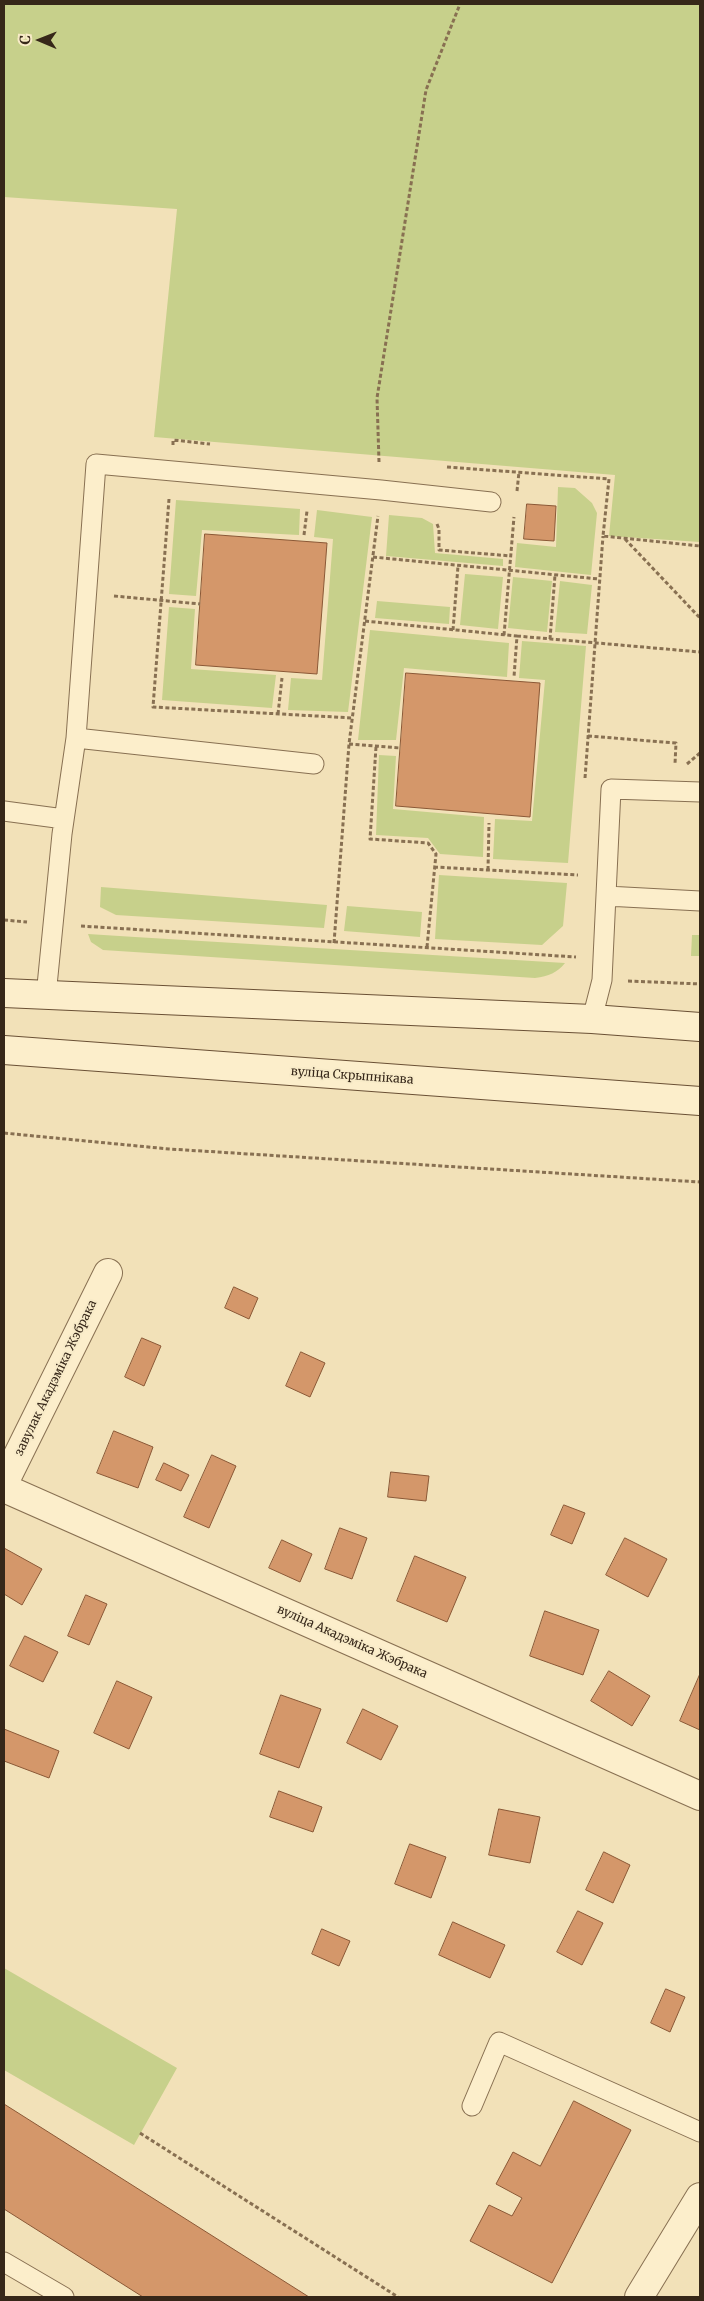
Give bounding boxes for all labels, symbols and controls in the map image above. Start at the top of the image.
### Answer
north arrow [15,15,65,65]
text: С [16,35,34,45]
street label: вуліца Скрыпнікава [290,1065,414,1087]
street label: завулак Акадэміка Жэбрака [12,1298,100,1458]
street label: вуліца Акадэміка Жэбрака [275,1602,429,1682]

